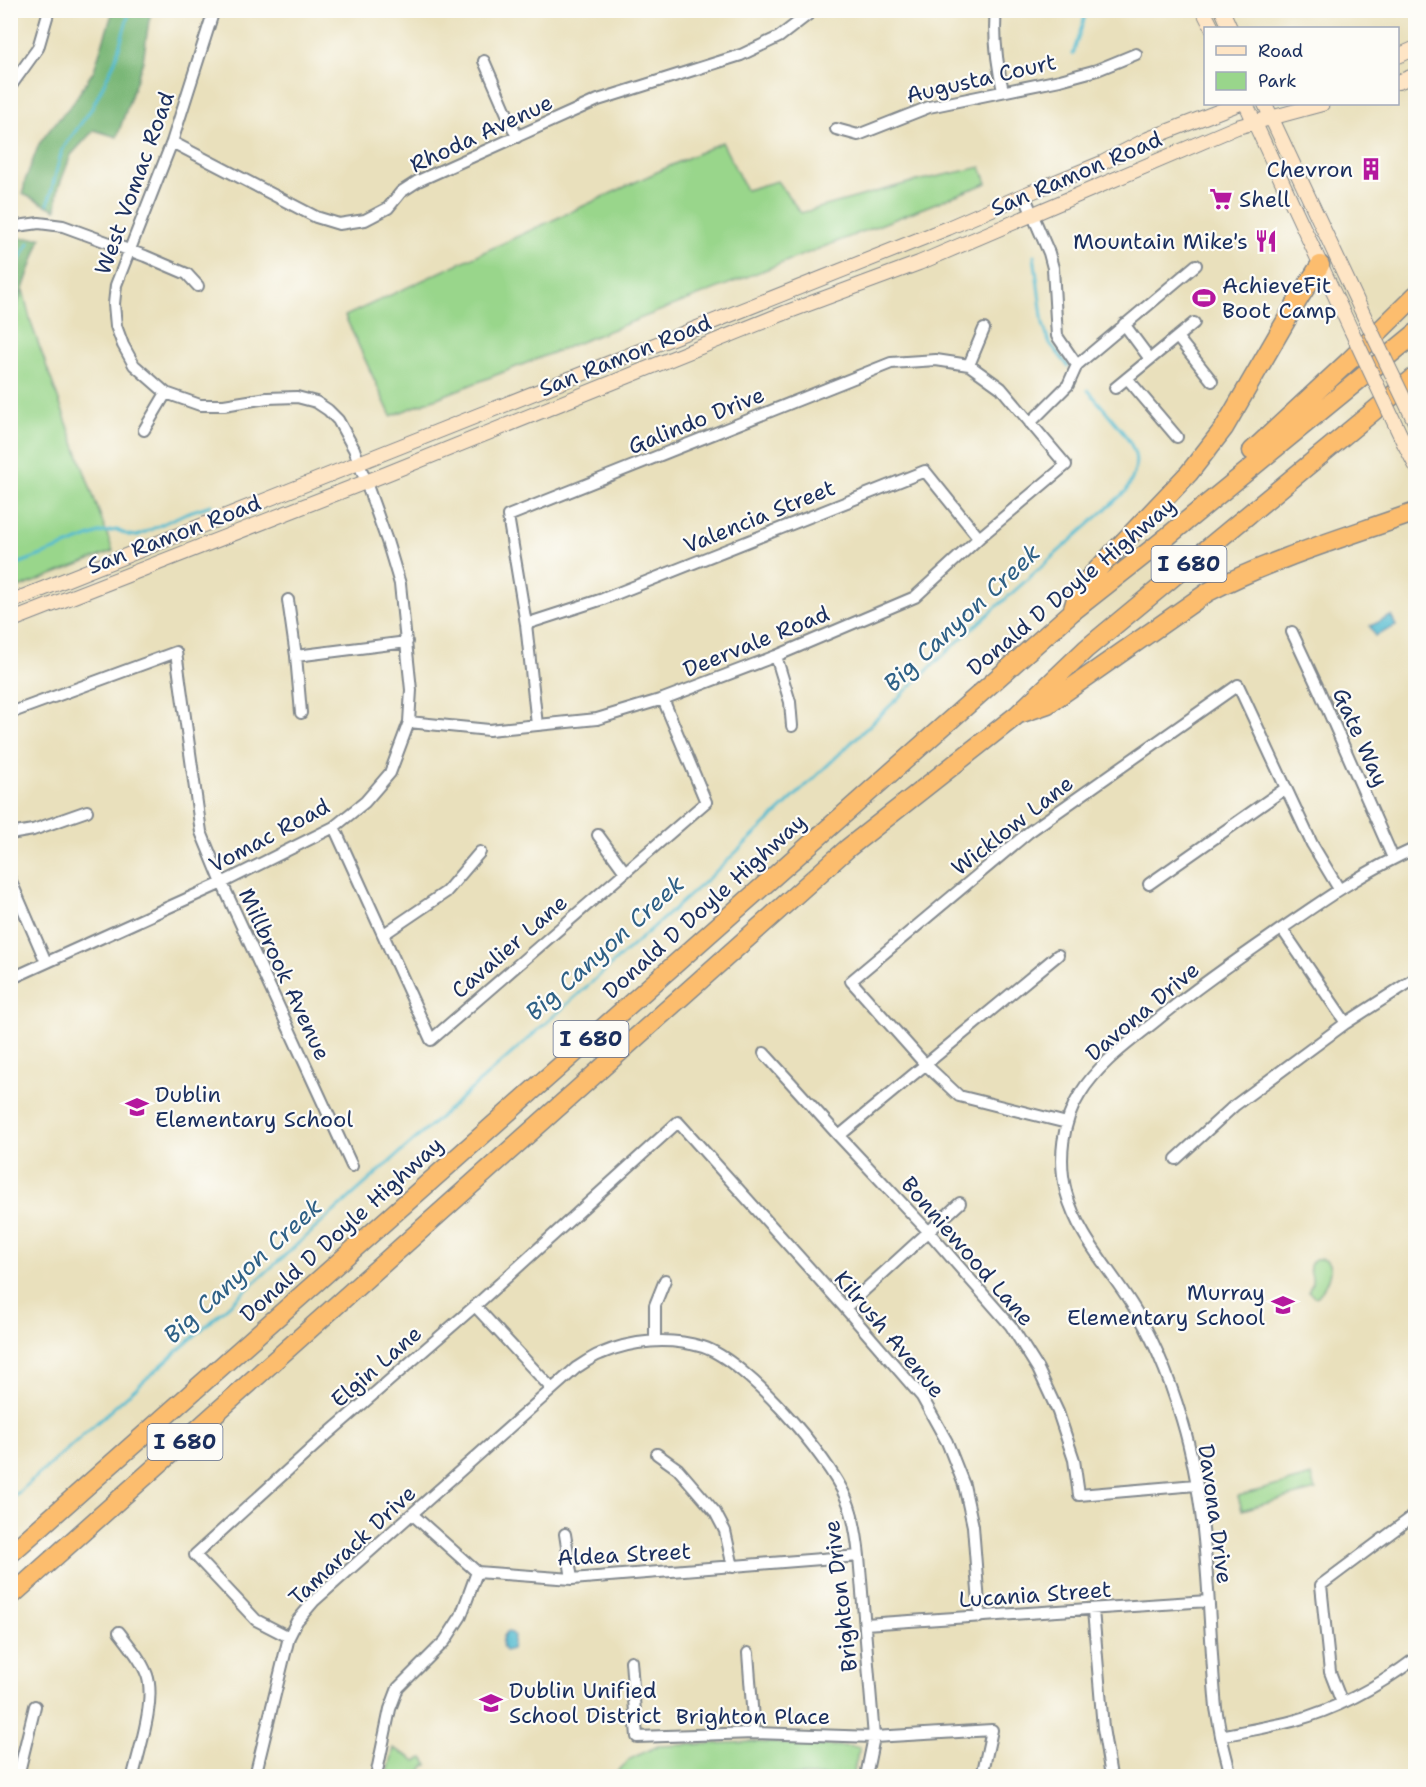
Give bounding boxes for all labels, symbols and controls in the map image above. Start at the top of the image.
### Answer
legend [1204,27,1399,105]
text: Road [1258,39,1303,63]
street label: Augusta Court [903,47,1059,110]
text: Park [1258,69,1297,93]
street label: West Vomac Road [88,88,181,279]
street label: Rhoda Avenue [405,88,557,179]
street label: San Ramon Road [986,124,1166,223]
place label: Chevron [1266,155,1353,184]
building icon: Chevron [1358,156,1384,182]
place label: Shell [1239,185,1290,214]
supermarket icon: Shell [1208,186,1234,212]
place label: Mountain Mike's [1073,227,1248,256]
restaurant icon: Mountain Mike's [1253,228,1279,254]
place label: AchieveFit Boot Camp [1222,271,1337,325]
sports icon: AchieveFit Boot Camp [1191,285,1217,311]
street label: San Ramon Road [535,308,716,403]
street label: Galindo Drive [624,380,769,461]
street label: Valencia Street [679,473,839,560]
street label: San Ramon Road [83,488,265,581]
street label: Donald D Doyle Highway [961,490,1182,682]
water label: Big Canyon Creek [877,537,1048,699]
road number: I 680 [1152,546,1226,582]
street label: Deervale Road [679,599,834,684]
street label: Gate Way [1326,683,1395,791]
street label: Wicklow Lane [945,769,1079,882]
street label: Vomac Road [204,791,335,879]
street label: Donald D Doyle Highway [597,807,812,1005]
water label: Big Canyon Creek [519,868,692,1028]
street label: Millbrook Avenue [232,883,337,1065]
street label: Cavalier Lane [445,888,573,1005]
street label: Davona Drive [1079,955,1205,1068]
road number: I 680 [554,1021,628,1057]
place label: Dublin Elementary School [155,1080,353,1134]
school or university icon: Dublin Elementary School [124,1094,150,1120]
street label: Donald D Doyle Highway [234,1130,449,1328]
street label: Bonniewood Lane [895,1170,1041,1332]
water label: Big Canyon Creek [157,1191,330,1351]
street label: Kilrush Avenue [828,1265,951,1404]
place label: Murray Elementary School [1067,1278,1265,1332]
school or university icon: Murray Elementary School [1270,1292,1296,1318]
street label: Elgin Lane [325,1319,428,1414]
road number: I 680 [148,1424,222,1460]
street label: Davona Drive [1191,1443,1240,1586]
street label: Tamarack Drive [282,1479,422,1612]
street label: Brighton Drive [817,1519,864,1673]
street label: Aldea Street [556,1537,692,1572]
street label: Lucania Street [958,1575,1112,1614]
place label: Dublin Unified School District [509,1676,662,1730]
school or university icon: Dublin Unified School District [478,1690,504,1716]
street label: Brighton Place [676,1702,830,1731]

